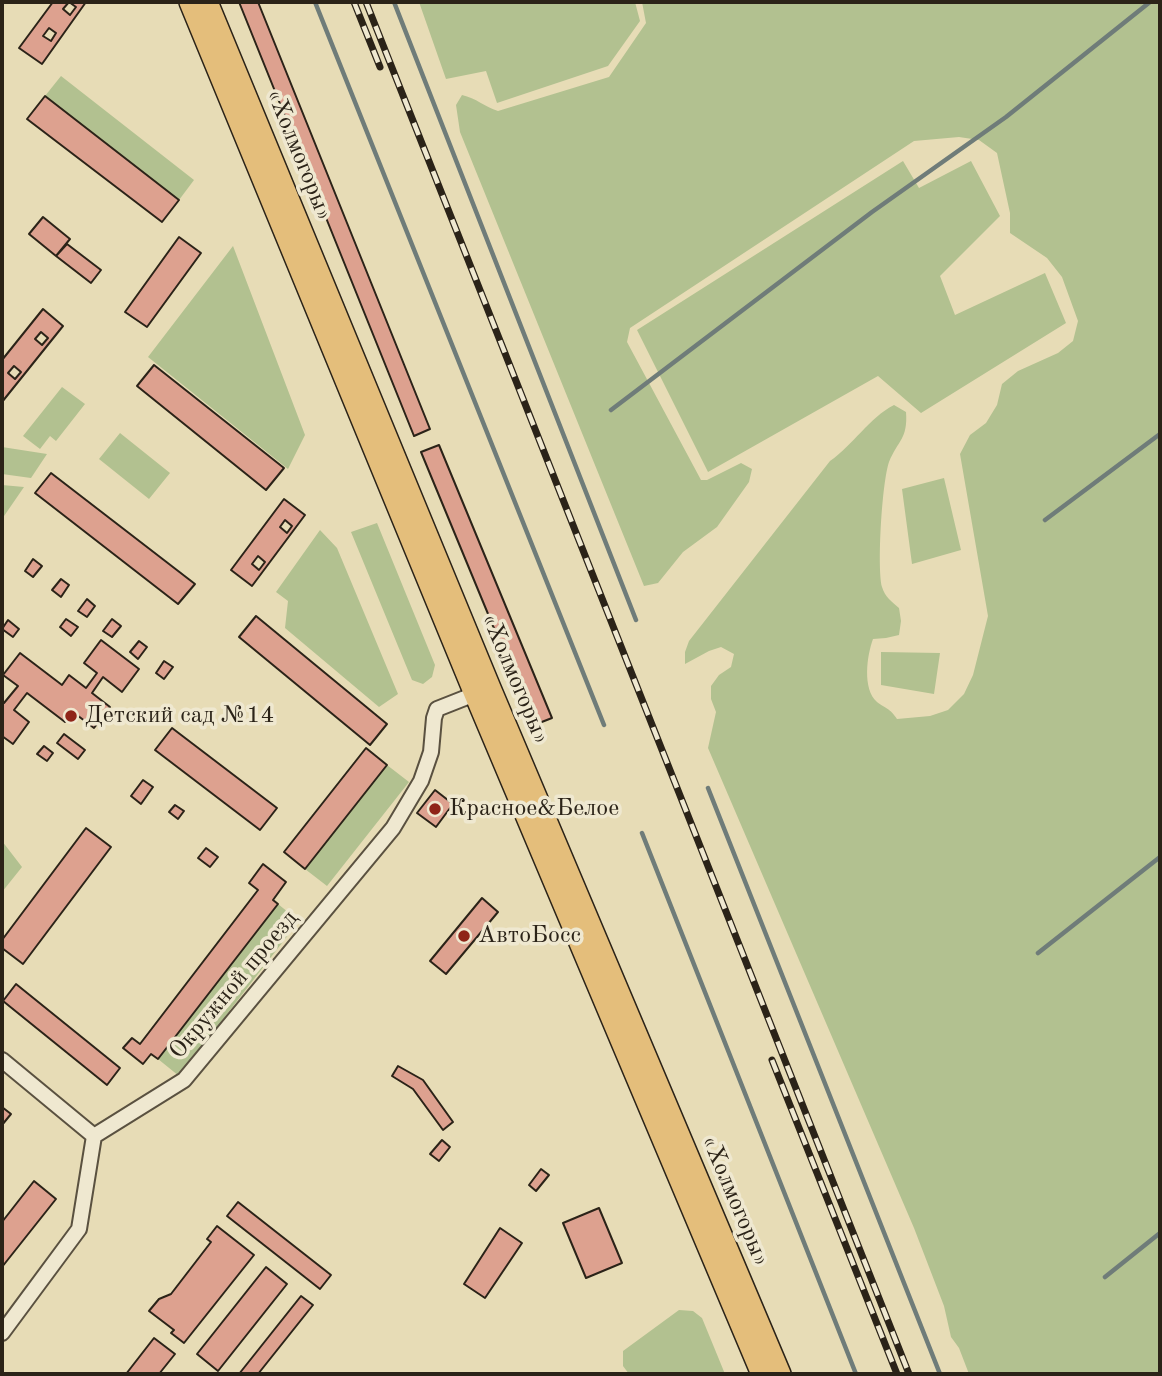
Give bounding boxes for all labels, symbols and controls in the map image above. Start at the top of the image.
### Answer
street label: «Холмогоры» [260,85,338,225]
street label: «Холмогоры» [474,609,556,749]
place label: Детский сад №14 [85,702,274,730]
marker: Детский сад №14 [63,708,79,724]
place label: Красное&Белое [449,795,619,823]
marker: Красное&Белое [427,801,443,817]
street label: Окружной проезд [163,905,305,1065]
place label: АвтоБосс [478,922,581,950]
marker: АвтоБосс [456,928,472,944]
street label: «Холмогоры» [694,1131,776,1271]

